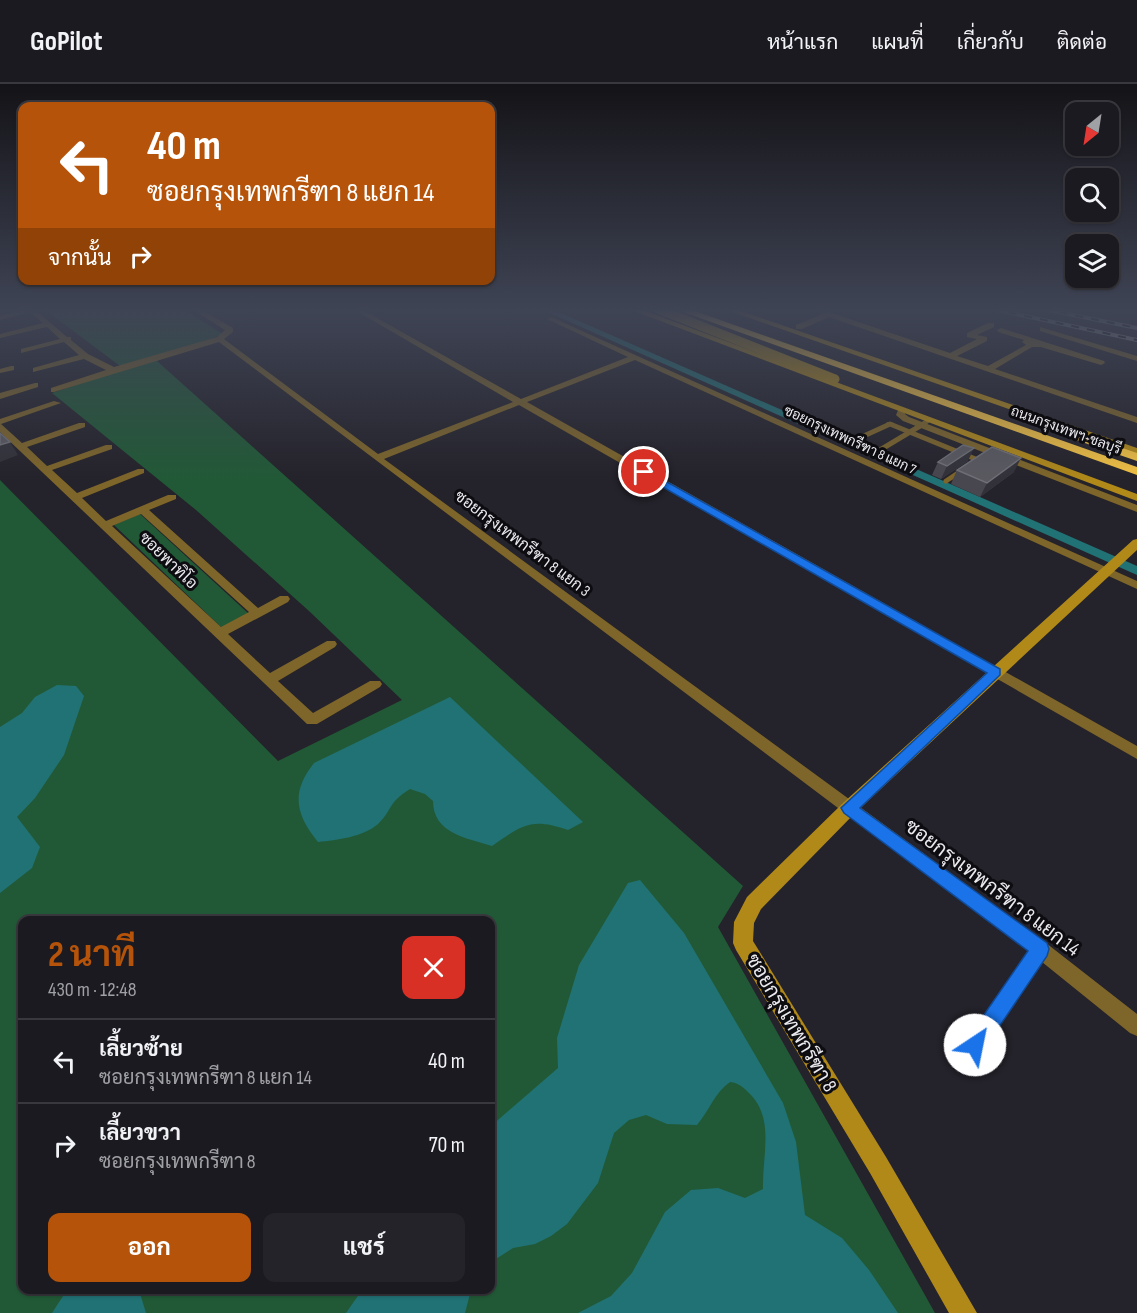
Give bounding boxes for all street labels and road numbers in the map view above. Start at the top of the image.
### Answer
street label: ซอยกรุงเทพกรีฑา 8 แยก 7 [781,401,920,479]
street label: ถนนกรุงเทพฯ-ชลบุรี [1008,401,1124,459]
street label: ซอยกรุงเทพกรีฑา 8 แยก 3 [450,484,595,602]
street label: ซอยพาทิโอ [135,526,203,593]
street label: ซอยกรุงเทพกรีฑา 8 แยก 14 [899,813,1085,962]
street label: ซอยกรุงเทพกรีฑา 8 [740,949,843,1097]

